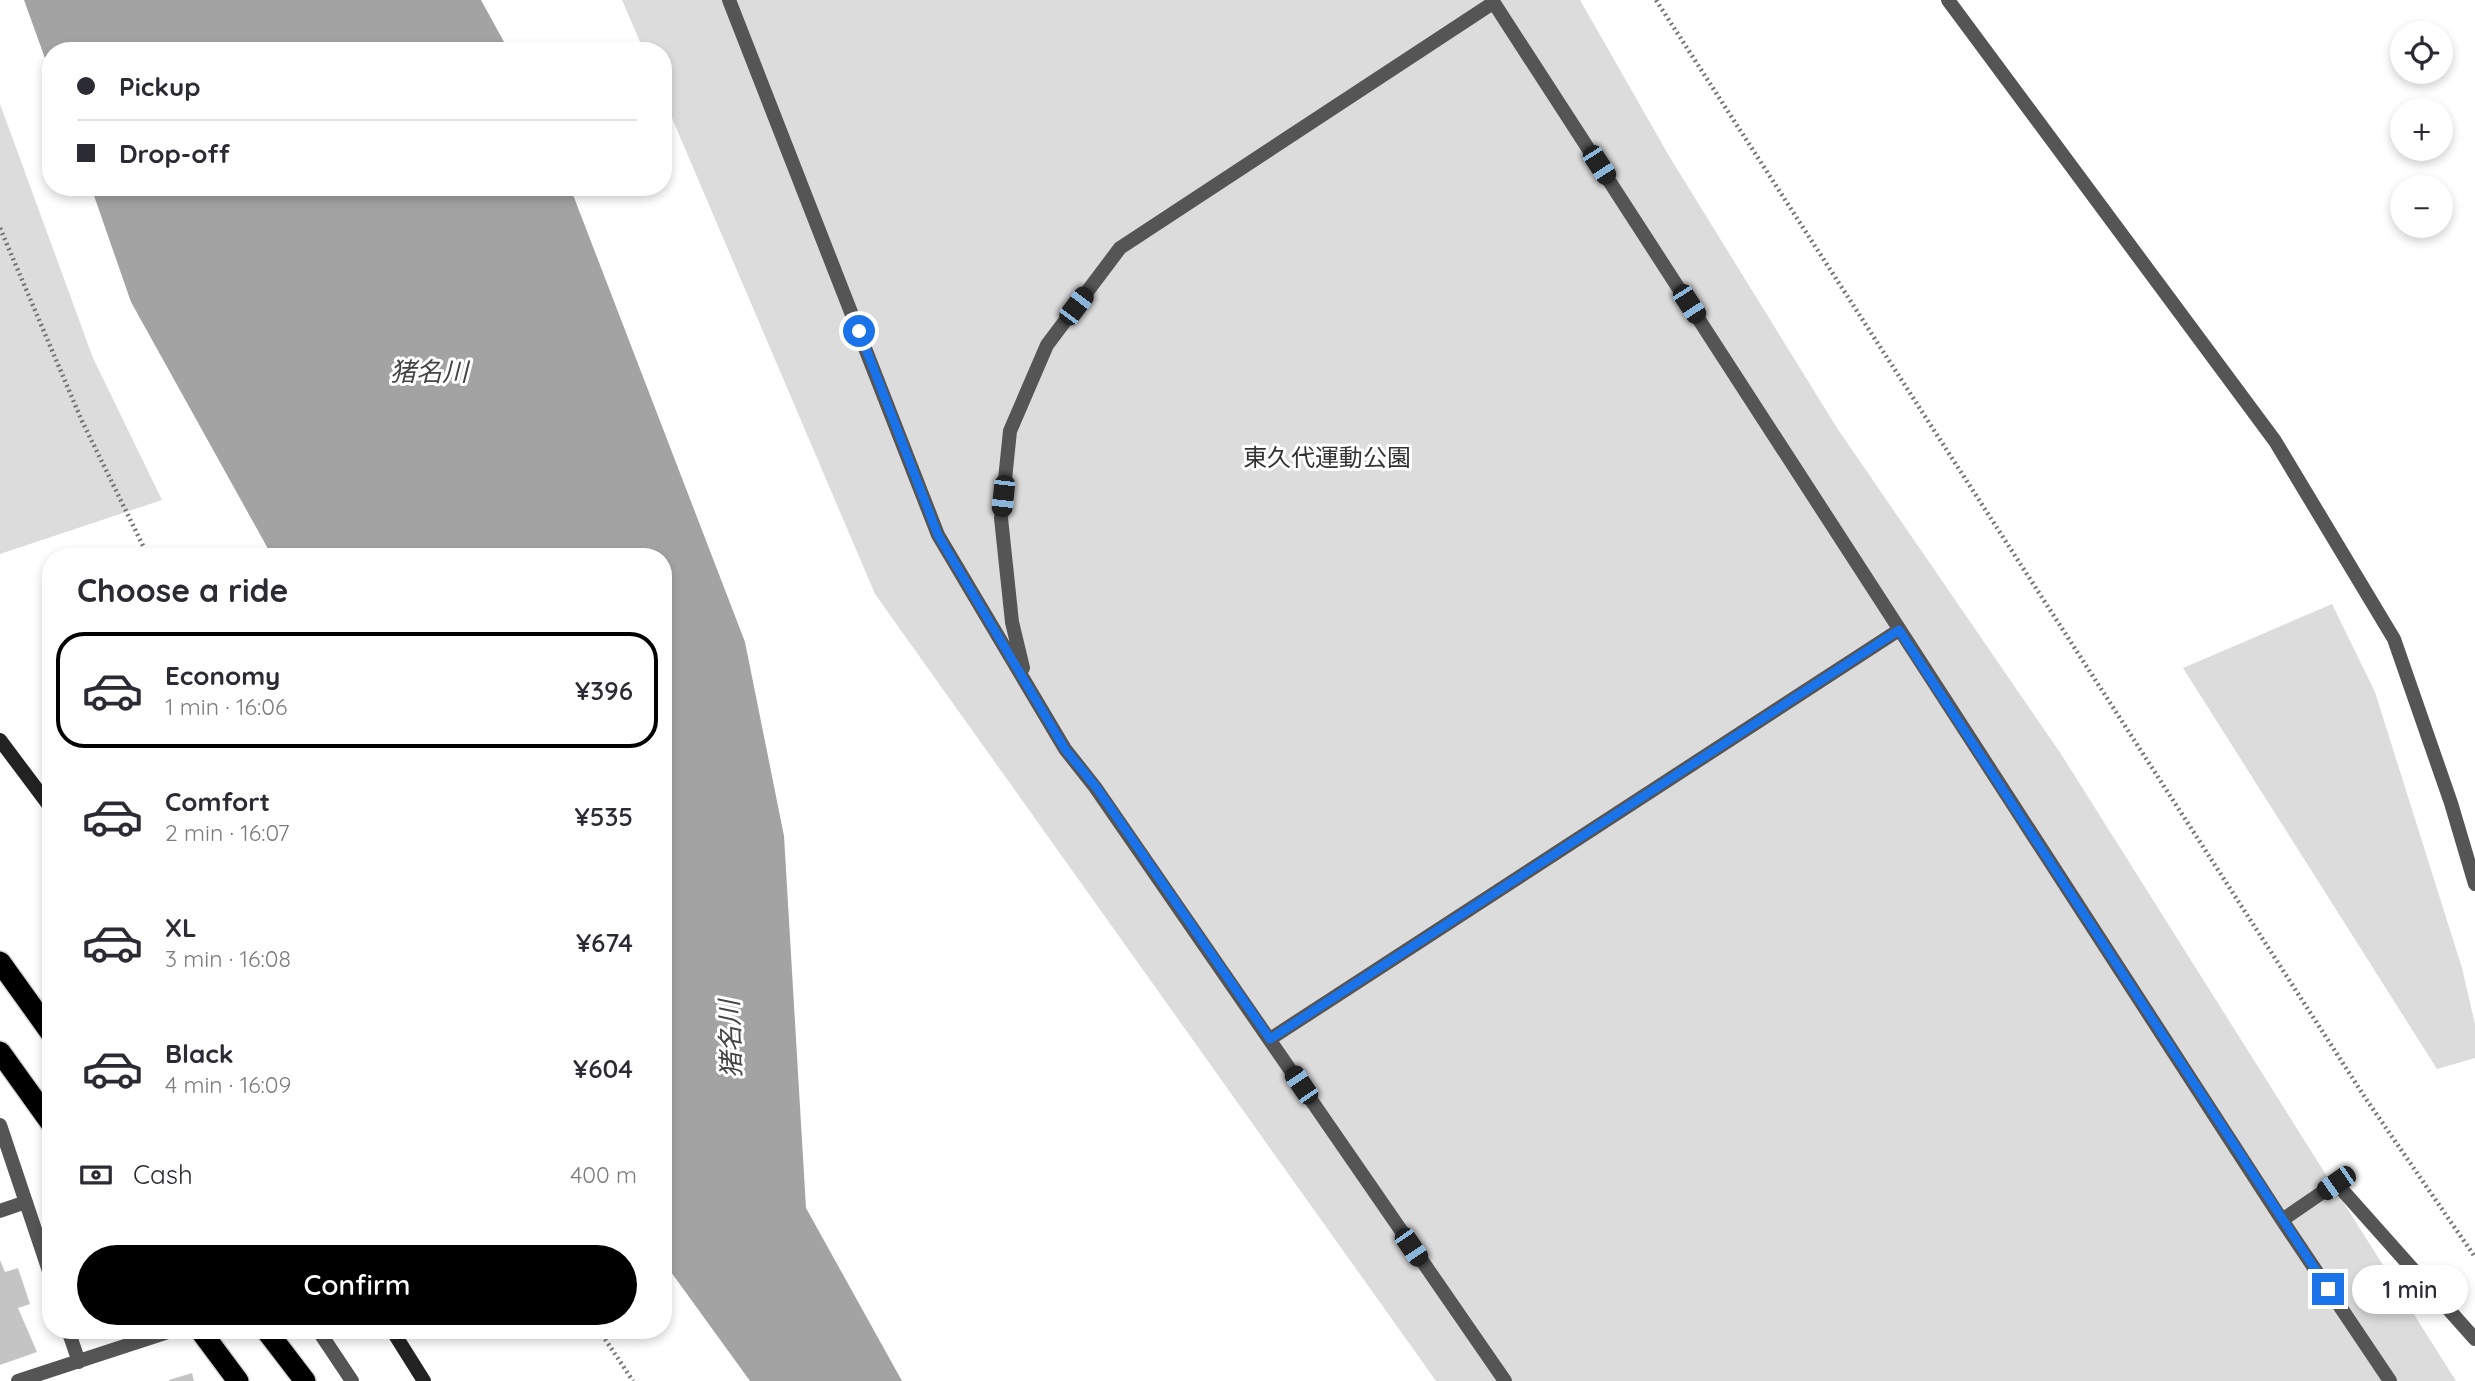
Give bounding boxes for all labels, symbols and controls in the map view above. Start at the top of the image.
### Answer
map controls [2390,21,2453,238]
button: locate [2390,21,2453,84]
text: Pickup [119,70,201,103]
button: + [2390,98,2453,161]
text: Drop-off [119,137,230,170]
car [1579,142,1620,188]
button: − [2390,175,2453,238]
car [1669,281,1710,327]
car [1055,283,1098,329]
route start [843,315,875,347]
water label: 猪名川 [390,355,471,388]
park label: 東久代運動公園 [1243,442,1411,472]
car [991,474,1016,518]
text: Choose a ride [77,570,289,610]
icon: car [81,659,144,722]
text: Economy [165,659,280,692]
text: ¥396 [575,674,633,707]
text: 1 min · 16:06 [165,692,287,721]
icon: car [81,785,144,848]
text: Comfort [165,785,270,818]
text: ¥535 [575,800,633,833]
text: 2 min · 16:07 [165,818,290,847]
icon: car [81,911,144,974]
text: XL [165,911,197,944]
text: ¥674 [576,926,633,959]
text: 3 min · 16:08 [165,944,291,973]
water label: 猪名川 [712,996,748,1079]
icon: car [81,1037,144,1100]
text: Black [165,1037,234,1070]
text: ¥604 [573,1052,633,1085]
car [1281,1062,1322,1108]
text: 4 min · 16:09 [165,1070,291,1099]
icon: cash [77,1156,115,1194]
text: Cash [133,1158,193,1191]
text: 400 m [570,1160,637,1189]
car [2313,1162,2360,1204]
car [1391,1224,1432,1270]
button: Confirm [77,1245,637,1325]
callout: 1 min [2352,1264,2468,1314]
route end [2312,1273,2344,1305]
text: 1 min [2382,1275,2438,1304]

